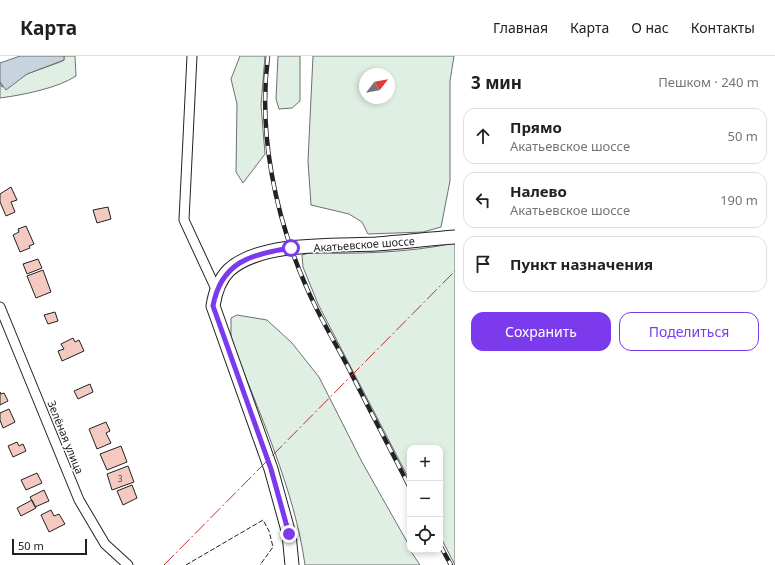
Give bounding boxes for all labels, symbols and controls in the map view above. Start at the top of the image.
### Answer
text: Карта [20,15,77,41]
text: Главная [493,18,548,37]
text: Карта [570,18,609,37]
text: О нас [631,18,669,37]
text: Контакты [691,18,755,37]
north arrow [359,68,395,104]
text: 3 мин [471,71,522,94]
text: Пешком · 240 m [658,73,759,91]
text: Прямо [510,117,562,137]
icon: ahead [472,125,494,147]
text: 50 m [728,127,758,145]
text: Акатьевское шоссе [510,137,630,155]
text: Налево [510,181,567,201]
icon: left [472,189,494,211]
text: 190 m [720,191,758,209]
text: Акатьевское шоссе [510,201,630,219]
street label: Акатьевское шоссе [313,233,415,255]
route start [282,239,300,257]
icon: arrive [472,253,494,275]
text: Пункт назначения [510,254,653,274]
button: Сохранить [471,312,611,351]
button: Поделиться [619,312,759,351]
street label: Зелёная улица [44,398,88,476]
map controls [407,445,443,553]
button: + [407,445,443,481]
house number: 3 [117,472,123,485]
button: − [407,481,443,517]
button: locate [407,517,443,553]
route end [280,525,298,543]
scale bar [12,537,87,556]
text: 50 m [18,538,44,553]

